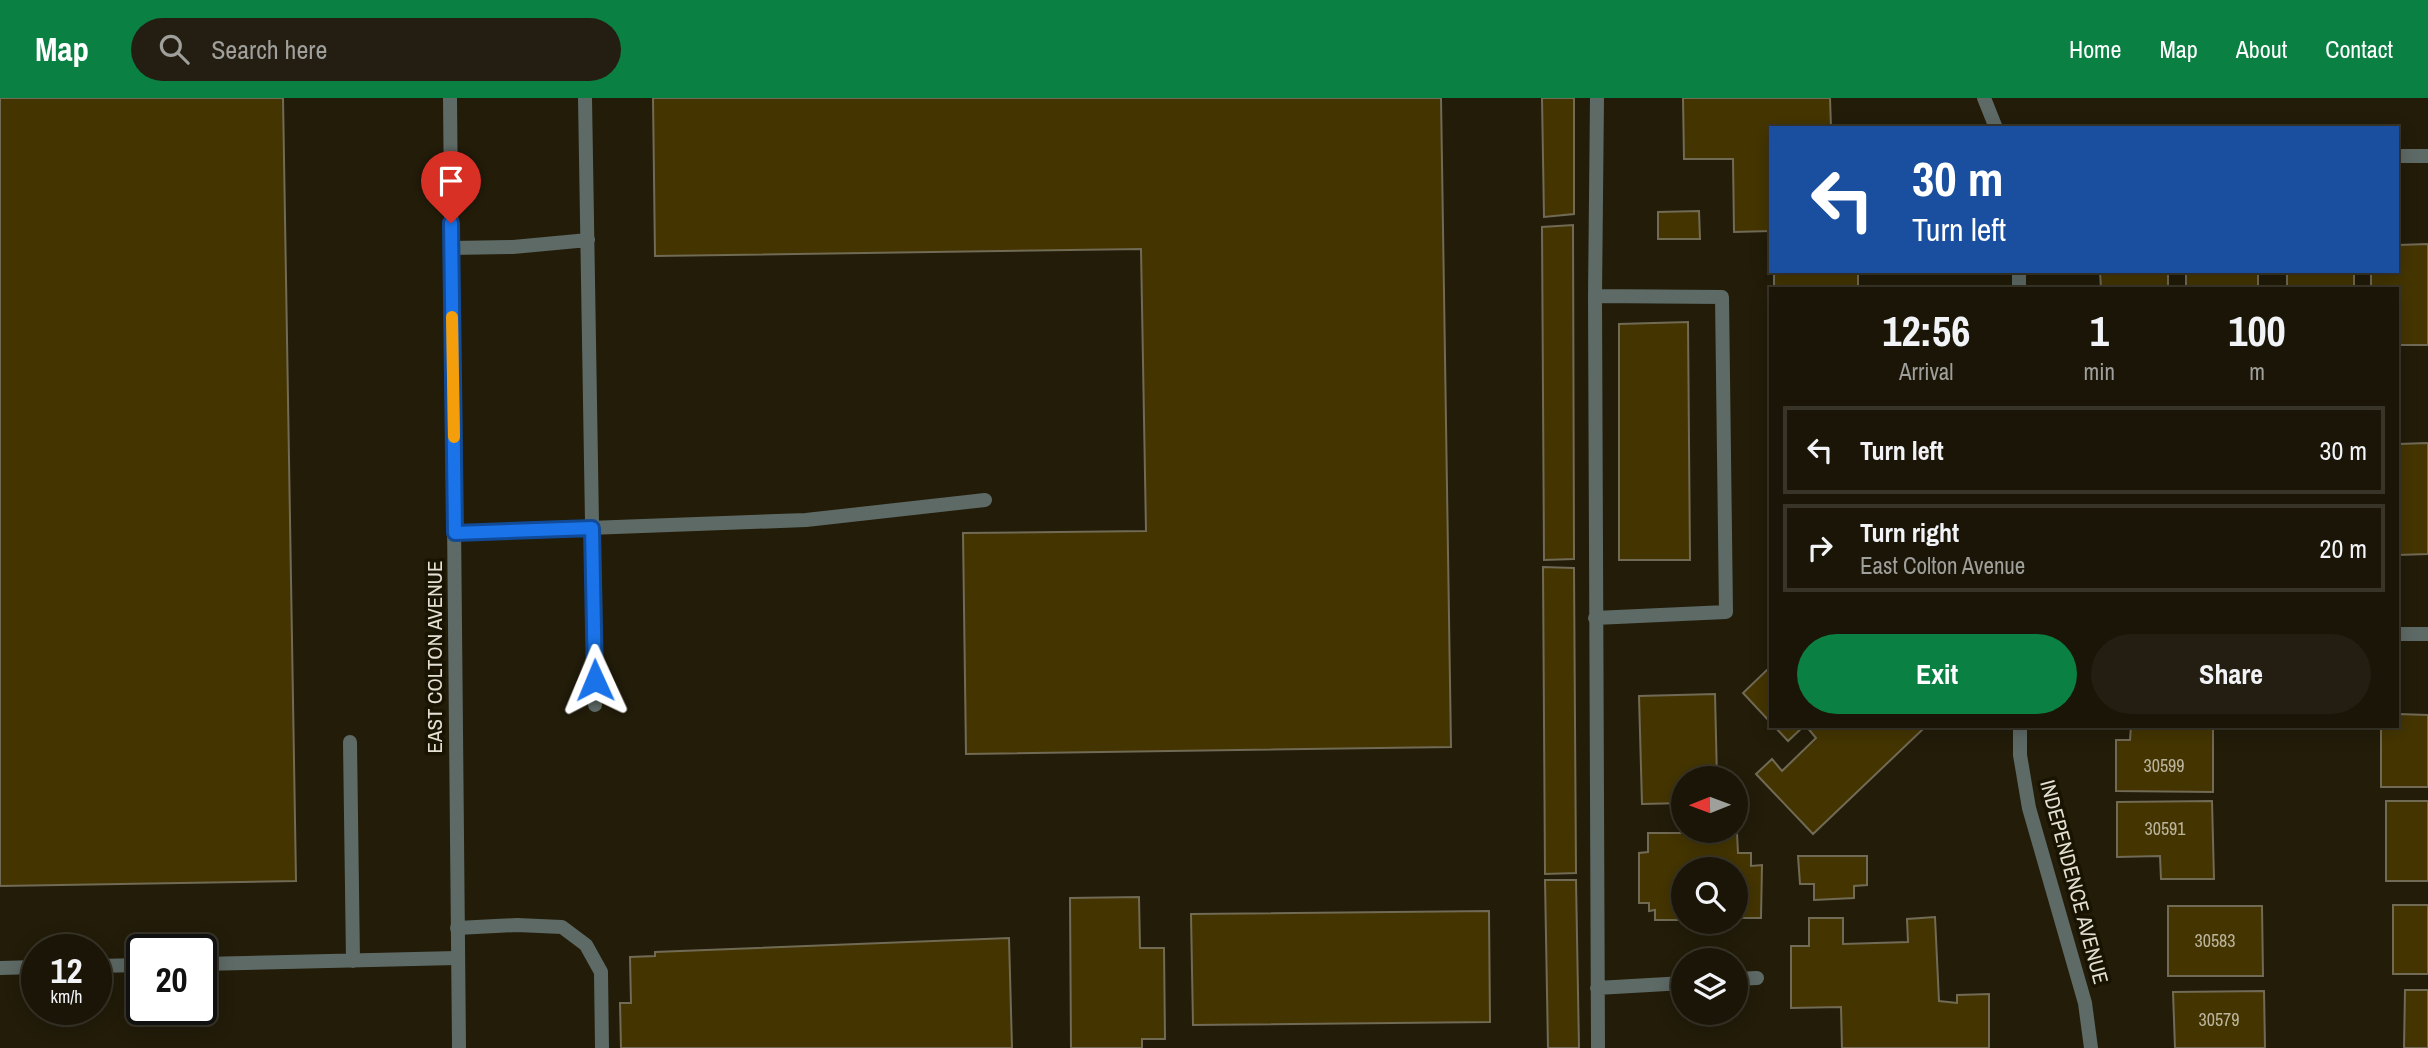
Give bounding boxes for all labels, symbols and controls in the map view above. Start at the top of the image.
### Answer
search box [131,18,621,81]
text: Map [35,27,89,71]
icon: search [155,30,193,68]
text: Search here [211,32,327,67]
text: Home [2069,33,2121,65]
text: Map [2159,33,2198,65]
text: About [2236,33,2287,65]
text: Contact [2325,33,2393,65]
text: 30 m [1912,145,2004,211]
pin [421,151,481,223]
icon: left [1797,154,1888,245]
icon: arrive [432,162,470,200]
text: Turn left [1912,208,2006,251]
text: 12:56 [1882,303,1970,359]
text: 1 [2090,303,2109,359]
text: 100 [2228,303,2286,359]
text: Arrival [1899,356,1954,387]
text: min [2084,356,2115,387]
text: m [2249,356,2265,387]
icon: left [1801,431,1839,469]
text: Turn left [1860,433,1944,468]
text: 30 m [2320,433,2367,468]
text: Turn right [1860,515,1959,550]
icon: right [1801,529,1839,567]
text: 20 m [2320,531,2367,566]
text: East Colton Avenue [1860,550,2025,581]
street label: EAST COLTON AVENUE [420,560,449,754]
button: Exit [1797,634,2077,714]
button: Share [2091,634,2371,714]
position arrow [558,643,632,717]
house number: 30599 [2143,753,2185,778]
north arrow [1671,766,1748,844]
map controls [1671,766,1748,1025]
street label: INDEPENDENCE AVENUE [2033,777,2116,987]
house number: 30591 [2144,816,2186,841]
button: search [1671,857,1748,934]
house number: 30583 [2194,928,2236,953]
speed limit sign: 20 [126,934,217,1025]
text: 12 [51,947,82,994]
button: layers [1671,948,1748,1025]
text: km/h [51,984,83,1009]
house number: 30579 [2198,1007,2240,1032]

